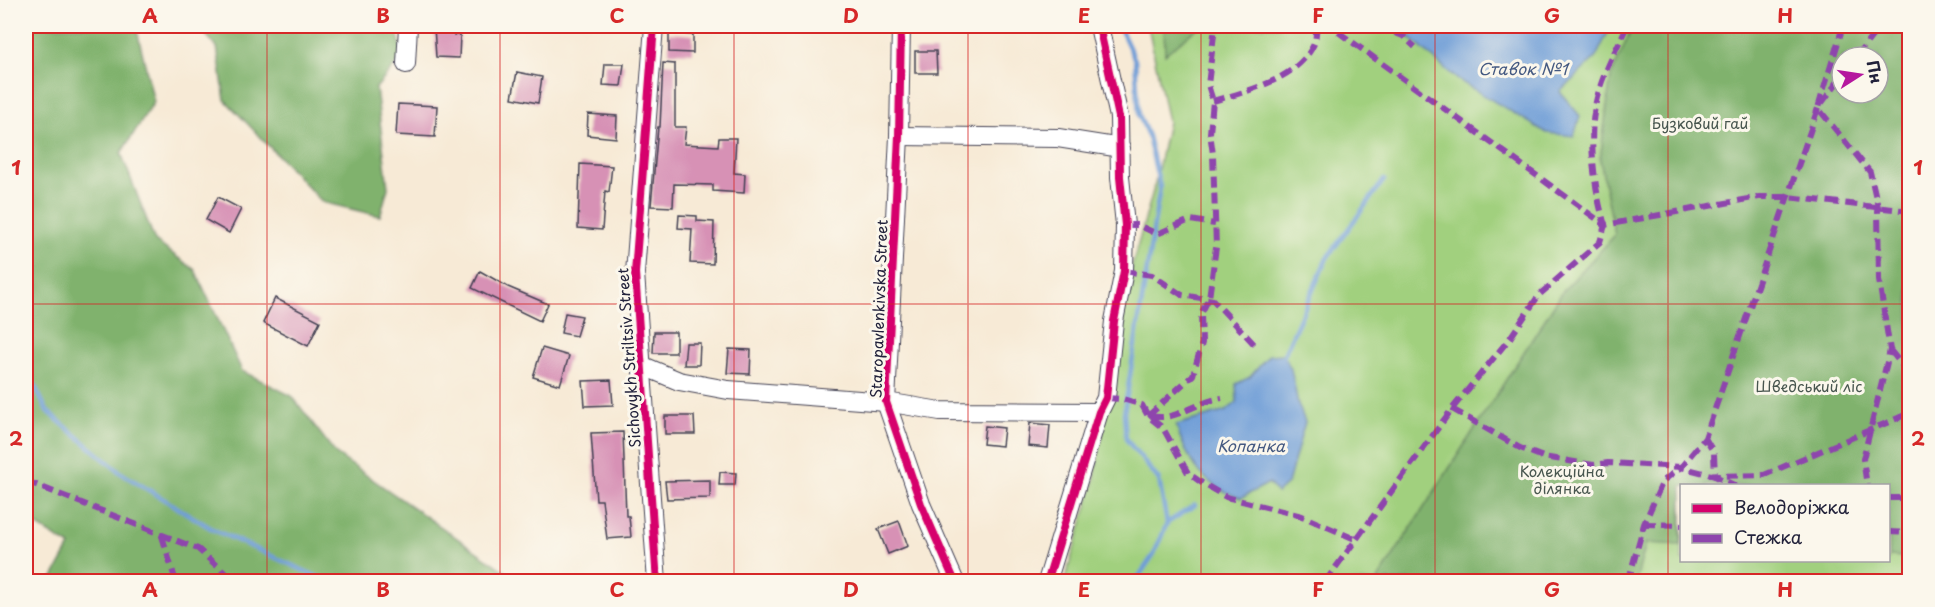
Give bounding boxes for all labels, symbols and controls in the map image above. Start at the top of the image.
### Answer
text: A [142,0,158,30]
text: B [376,0,390,30]
text: C [609,0,625,30]
text: D [843,0,859,30]
text: E [1078,0,1090,30]
text: F [1312,0,1324,30]
text: G [1544,0,1560,30]
text: H [1777,0,1793,30]
north arrow [1830,45,1890,105]
water label: Ставок №1 [1478,56,1571,80]
text: Пн [1862,58,1890,86]
park label: Бузковий гай [1652,111,1748,134]
text: 1 [11,152,21,182]
text: 1 [1913,152,1923,182]
street label: Staropavlenkivska Street [863,219,893,399]
street label: Sichovykh Striltsiv Street [610,267,646,449]
park label: Шведський ліс [1756,374,1862,397]
text: 2 [9,423,23,453]
text: 2 [1911,423,1925,453]
water label: Копанка [1217,433,1286,457]
park label: Колекційна ділянка [1520,459,1605,499]
legend [1680,484,1890,562]
text: Велодоріжка [1734,493,1850,520]
text: Стежка [1734,523,1803,550]
text: A [142,574,158,604]
text: B [376,574,390,604]
text: C [609,574,625,604]
text: D [843,574,859,604]
text: E [1078,574,1090,604]
text: F [1312,574,1324,604]
text: G [1544,574,1560,604]
text: H [1777,574,1793,604]

